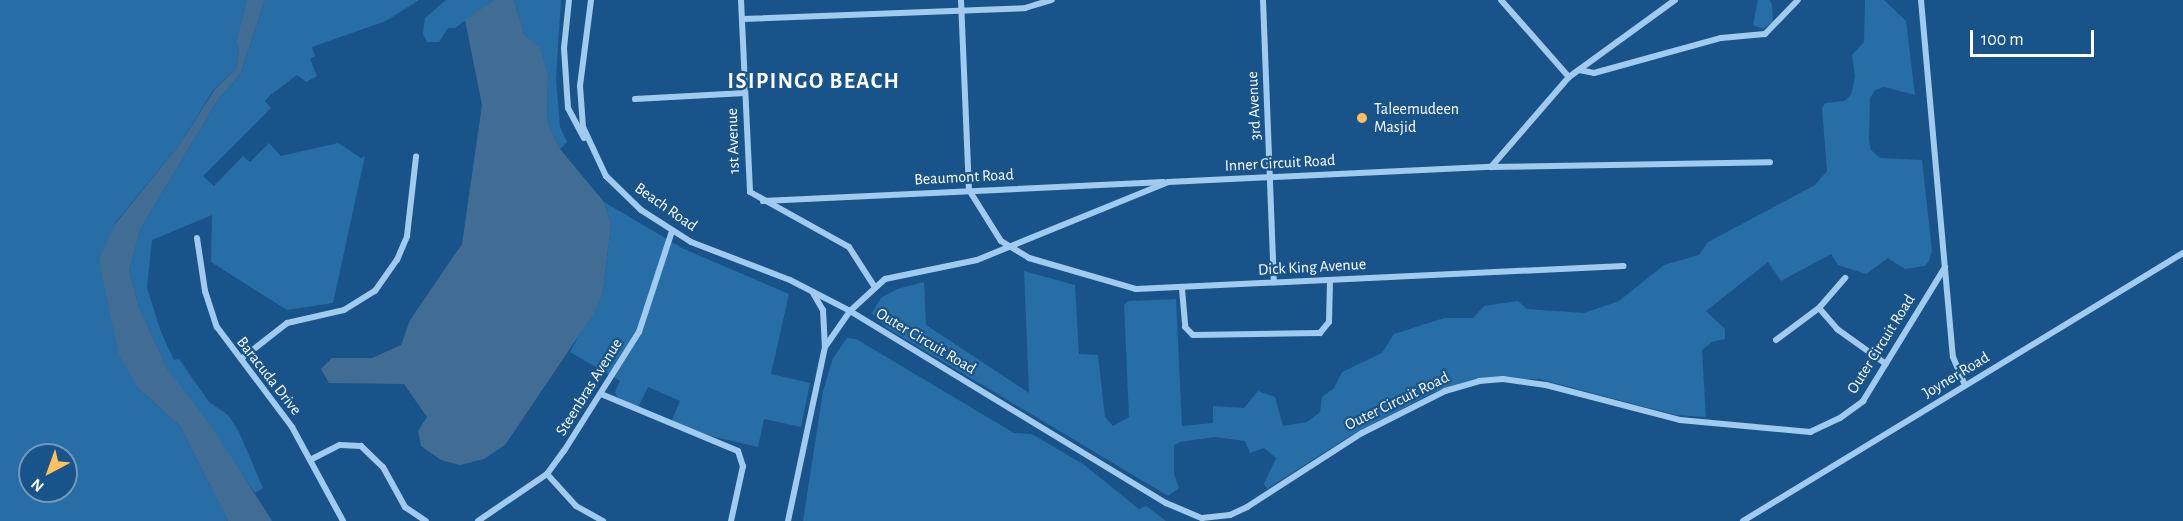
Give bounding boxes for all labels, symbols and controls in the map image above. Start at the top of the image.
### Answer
scale bar [1973,18,2098,56]
text: 100 m [1981,31,2024,49]
district label: ISIPINGO BEACH [728,69,900,95]
street label: 3rd Avenue [1243,71,1265,141]
place label: Taleemudeen Masjid [1374,99,1459,137]
street label: 1st Avenue [722,108,744,174]
marker: Taleemudeen Masjid [1355,111,1369,125]
street label: Inner Circuit Road [1224,151,1336,175]
street label: Beaumont Road [914,165,1014,189]
street label: Beach Road [631,178,701,236]
street label: Dick King Avenue [1257,255,1367,279]
street label: Outer Circuit Road [1843,291,1919,397]
street label: Outer Circuit Road [872,304,980,378]
street label: Baracuda Drive [232,333,306,419]
street label: Steenbras Avenue [551,335,627,439]
street label: Joyner Road [1919,348,1993,402]
street label: Outer Circuit Road [1342,367,1452,435]
north arrow [18,443,78,503]
text: N [28,475,47,495]

